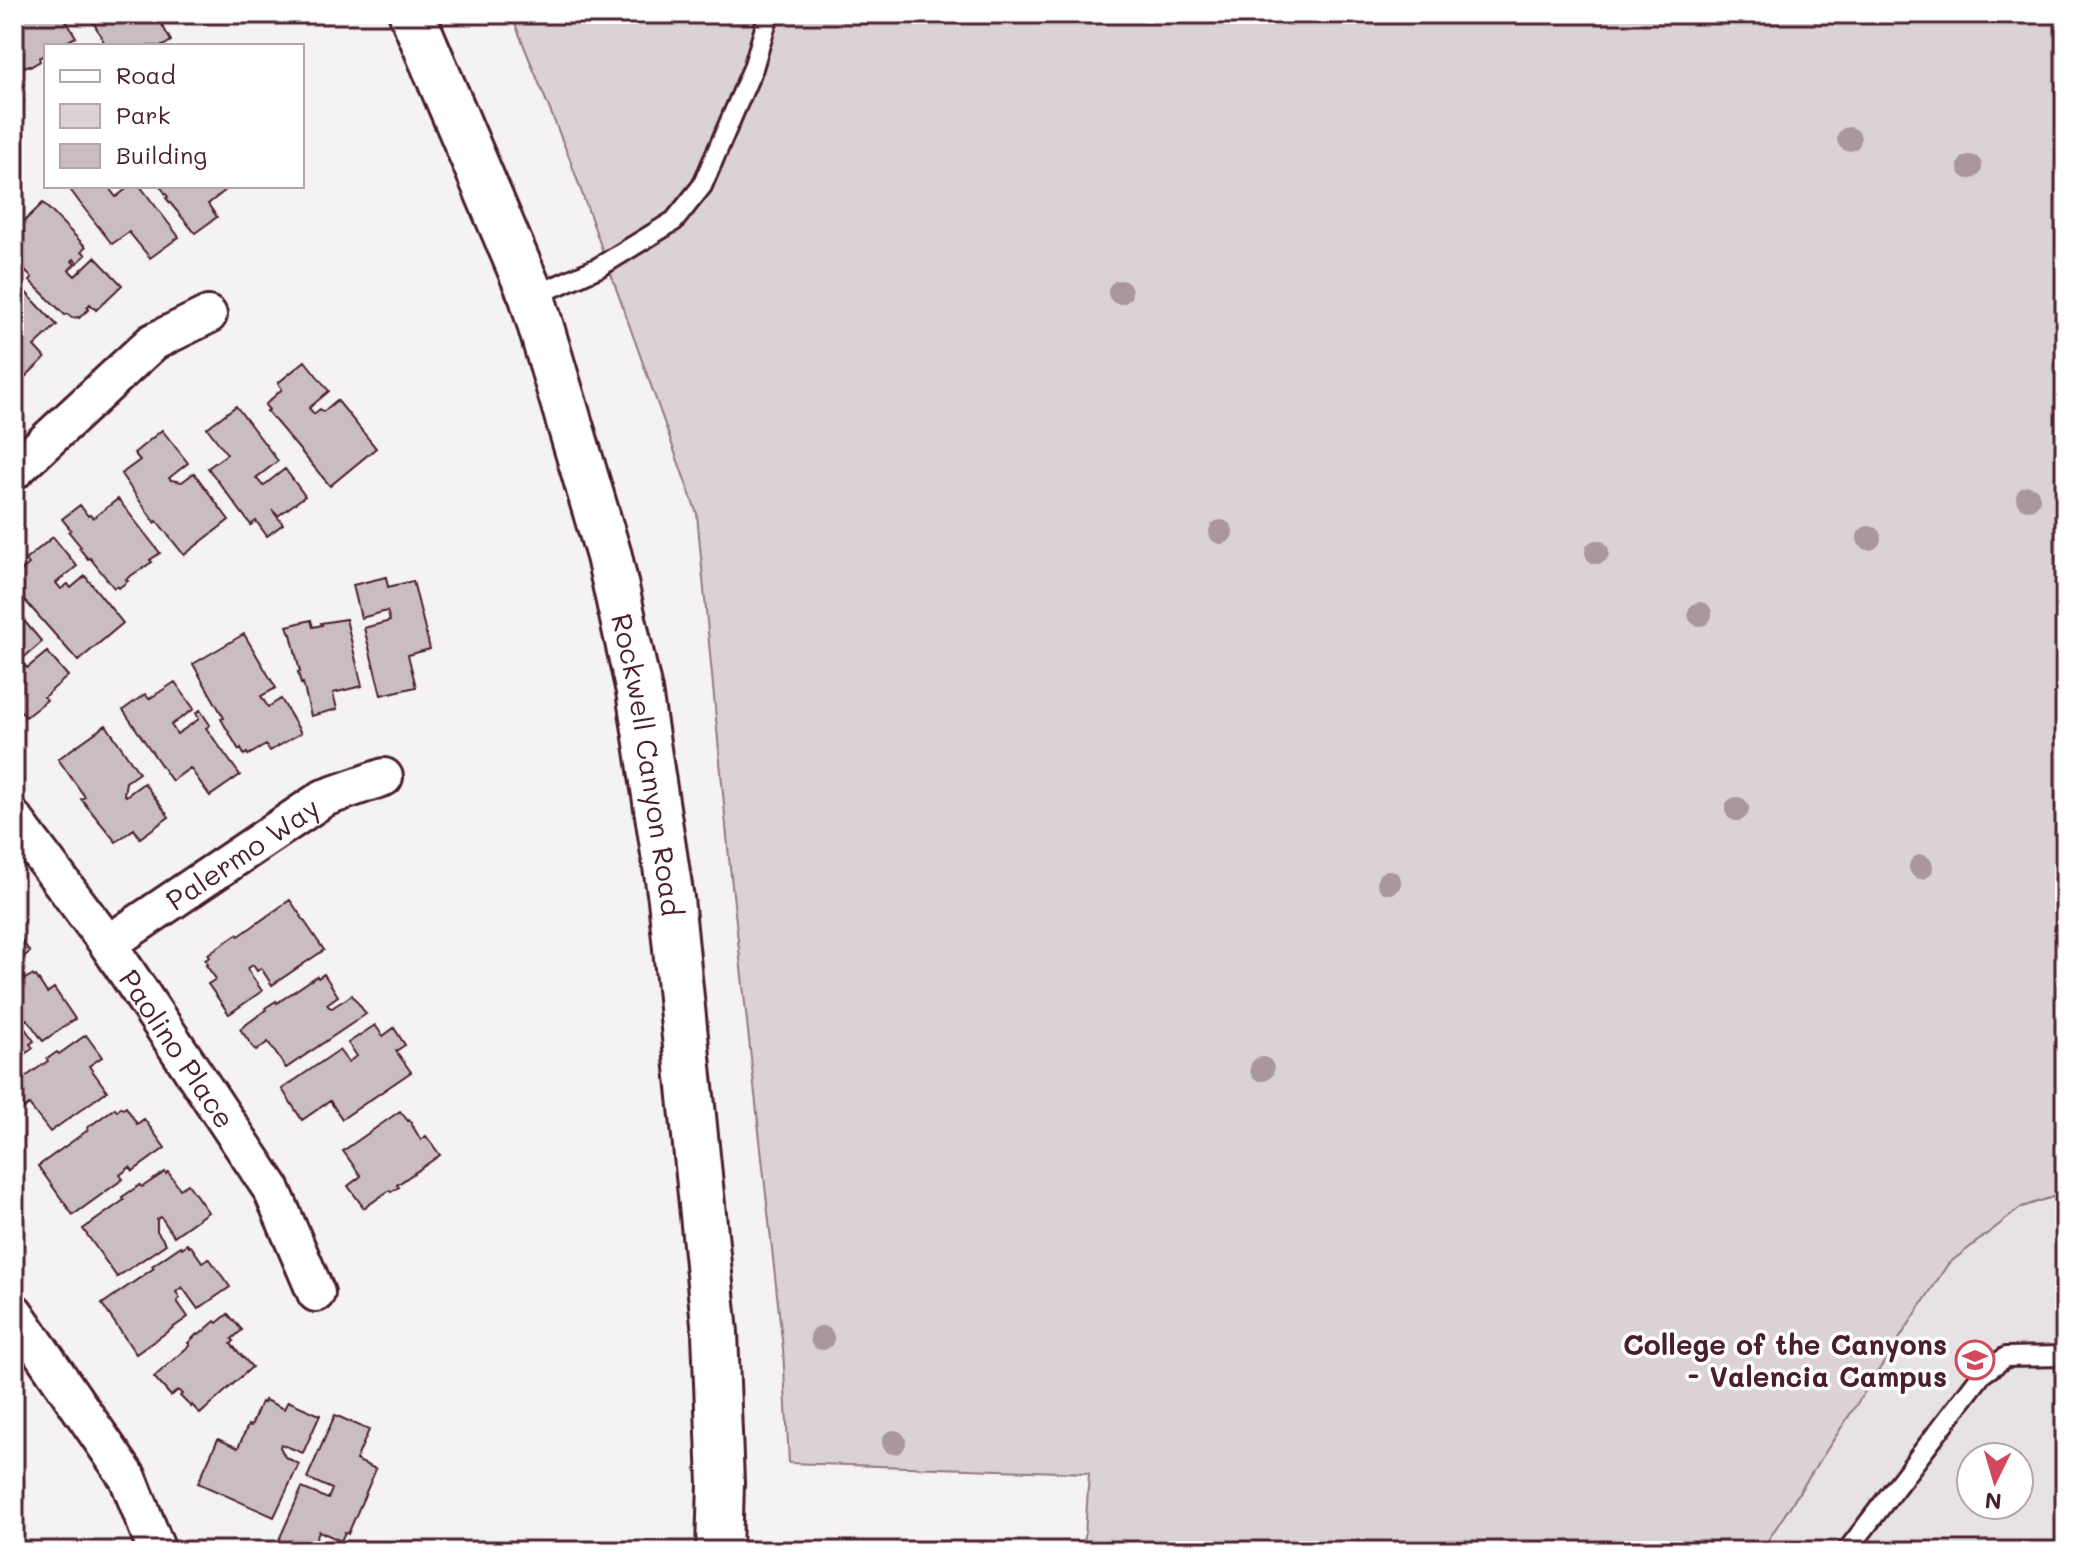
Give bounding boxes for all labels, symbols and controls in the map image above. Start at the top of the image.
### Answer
legend [44,44,304,188]
text: Road [116,59,176,90]
text: Park [116,99,170,130]
text: Building [116,139,207,170]
street label: Rockwell Canyon Road [604,610,691,918]
street label: Palermo Way [159,789,326,918]
street label: Paolino Place [112,962,243,1135]
place label: College of the Canyons - Valencia Campus [1623,1326,1947,1394]
school or university icon: College of the Canyons - Valencia Campus [1954,1339,1996,1381]
north arrow [1955,1441,2035,1521]
text: N [1984,1486,2003,1517]

